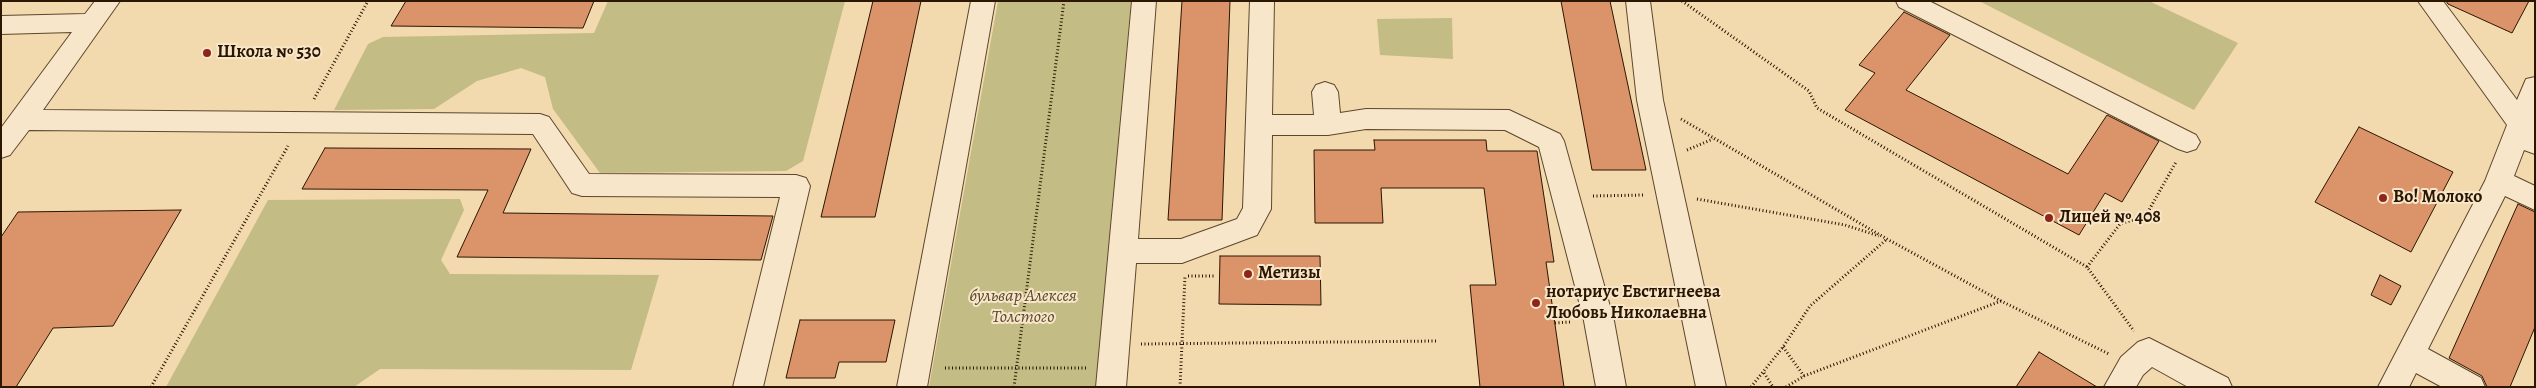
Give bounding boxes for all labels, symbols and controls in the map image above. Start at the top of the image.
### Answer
place label: Школа № 530 [217,42,321,64]
marker: Школа № 530 [201,47,213,59]
place label: Во! Молоко [2393,187,2482,209]
marker: Во! Молоко [2377,192,2389,204]
place label: Лицей № 408 [2059,207,2161,229]
marker: Лицей № 408 [2043,212,2055,224]
place label: Метизы [1258,263,1321,285]
marker: Метизы [1242,268,1254,280]
place label: нотариус Евстигнеева Любовь Николаевна [1546,282,1721,324]
park label: бульвар Алексея Толстого [969,286,1077,328]
marker: нотариус Евстигнеева Любовь Николаевна [1530,297,1542,309]

